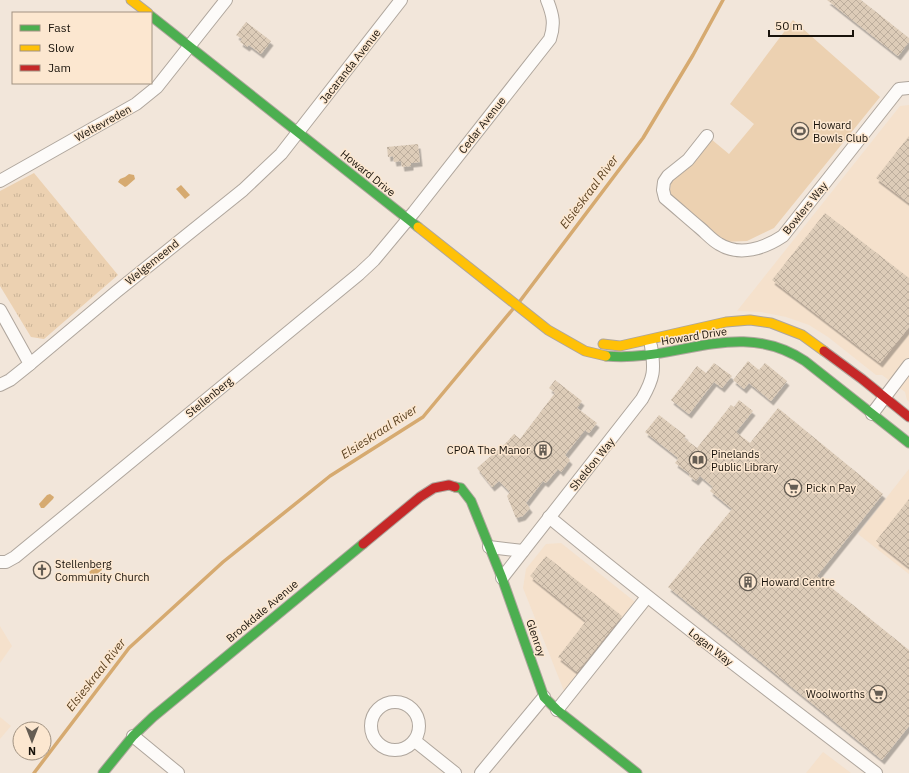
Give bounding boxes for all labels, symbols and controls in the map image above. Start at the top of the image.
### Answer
legend [12,12,152,84]
scale bar [769,12,853,38]
text: 50 m [775,18,803,33]
text: Fast [48,20,71,35]
street label: Jacaranda Avenue [317,26,383,106]
text: Slow [48,40,74,55]
text: Jam [48,60,71,75]
street label: Cedar Avenue [455,94,509,156]
street label: Weltevreden [72,102,134,144]
place label: Howard Bowls Club [813,118,868,145]
sports icon: Howard Bowls Club [790,121,810,141]
street label: Howard Drive [338,147,398,199]
water label: Elsieskraal River [556,152,621,231]
street label: Bowlers Way [779,178,831,237]
street label: Welgemeend [122,236,182,288]
street label: Howard Drive [660,324,728,348]
street label: Stellenberg [183,374,235,420]
water label: Elsieskraal River [338,401,420,462]
street label: Sheldon Way [566,434,618,493]
building icon: CPOA The Manor [533,440,553,460]
place label: CPOA The Manor [447,443,530,457]
place label: Pinelands Public Library [711,447,779,474]
library icon: Pinelands Public Library [688,450,708,470]
supermarket icon: Pick n Pay [783,478,803,498]
place label: Pick n Pay [806,481,857,495]
place label: Stellenberg Community Church [55,557,149,584]
church icon: Stellenberg Community Church [32,560,52,580]
building icon: Howard Centre [738,572,758,592]
place label: Howard Centre [761,575,835,589]
street label: Brookdale Avenue [223,577,301,645]
street label: Glenroy [523,618,549,659]
street label: Logan Way [686,625,737,669]
water label: Elsieskraal River [63,635,129,714]
supermarket icon: Woolworths [868,684,888,704]
place label: Woolworths [806,687,865,701]
north arrow [12,721,52,761]
text: N [28,744,36,758]

